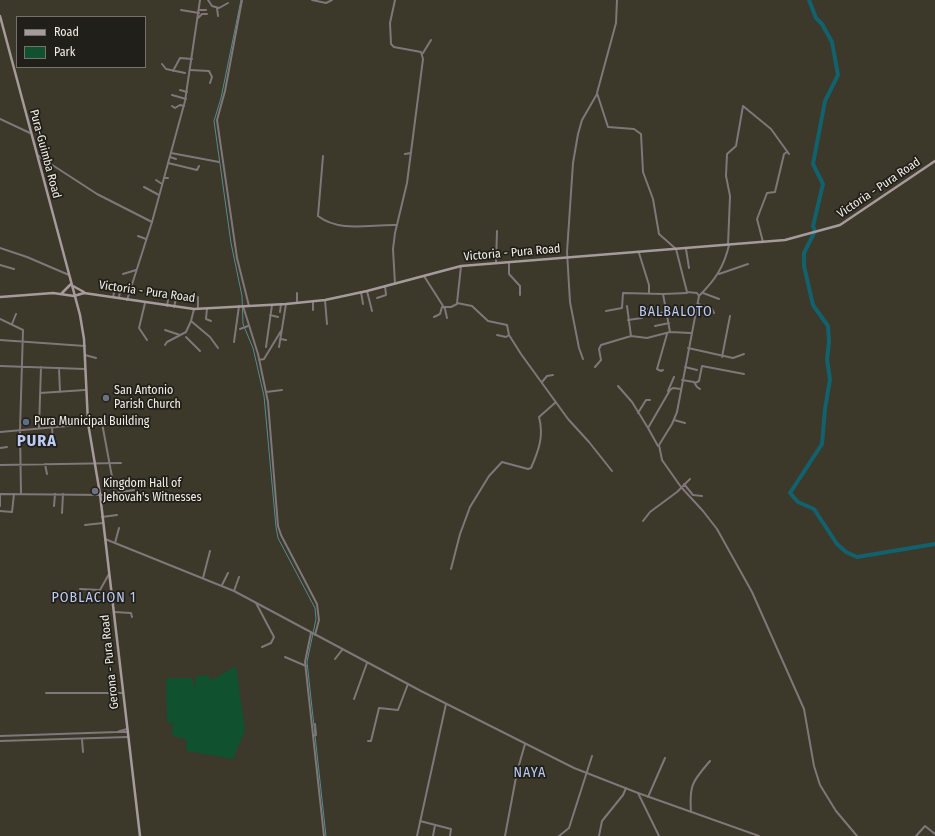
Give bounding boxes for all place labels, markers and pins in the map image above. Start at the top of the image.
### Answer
place label: San Antonio Parish Church [114,384,181,412]
marker: San Antonio Parish Church [101,393,111,403]
place label: Pura Municipal Building [34,415,150,429]
marker: Pura Municipal Building [21,417,31,427]
place label: Kingdom Hall of Jehovah's Witnesses [103,477,202,505]
marker: Kingdom Hall of Jehovah's Witnesses [90,486,100,496]

